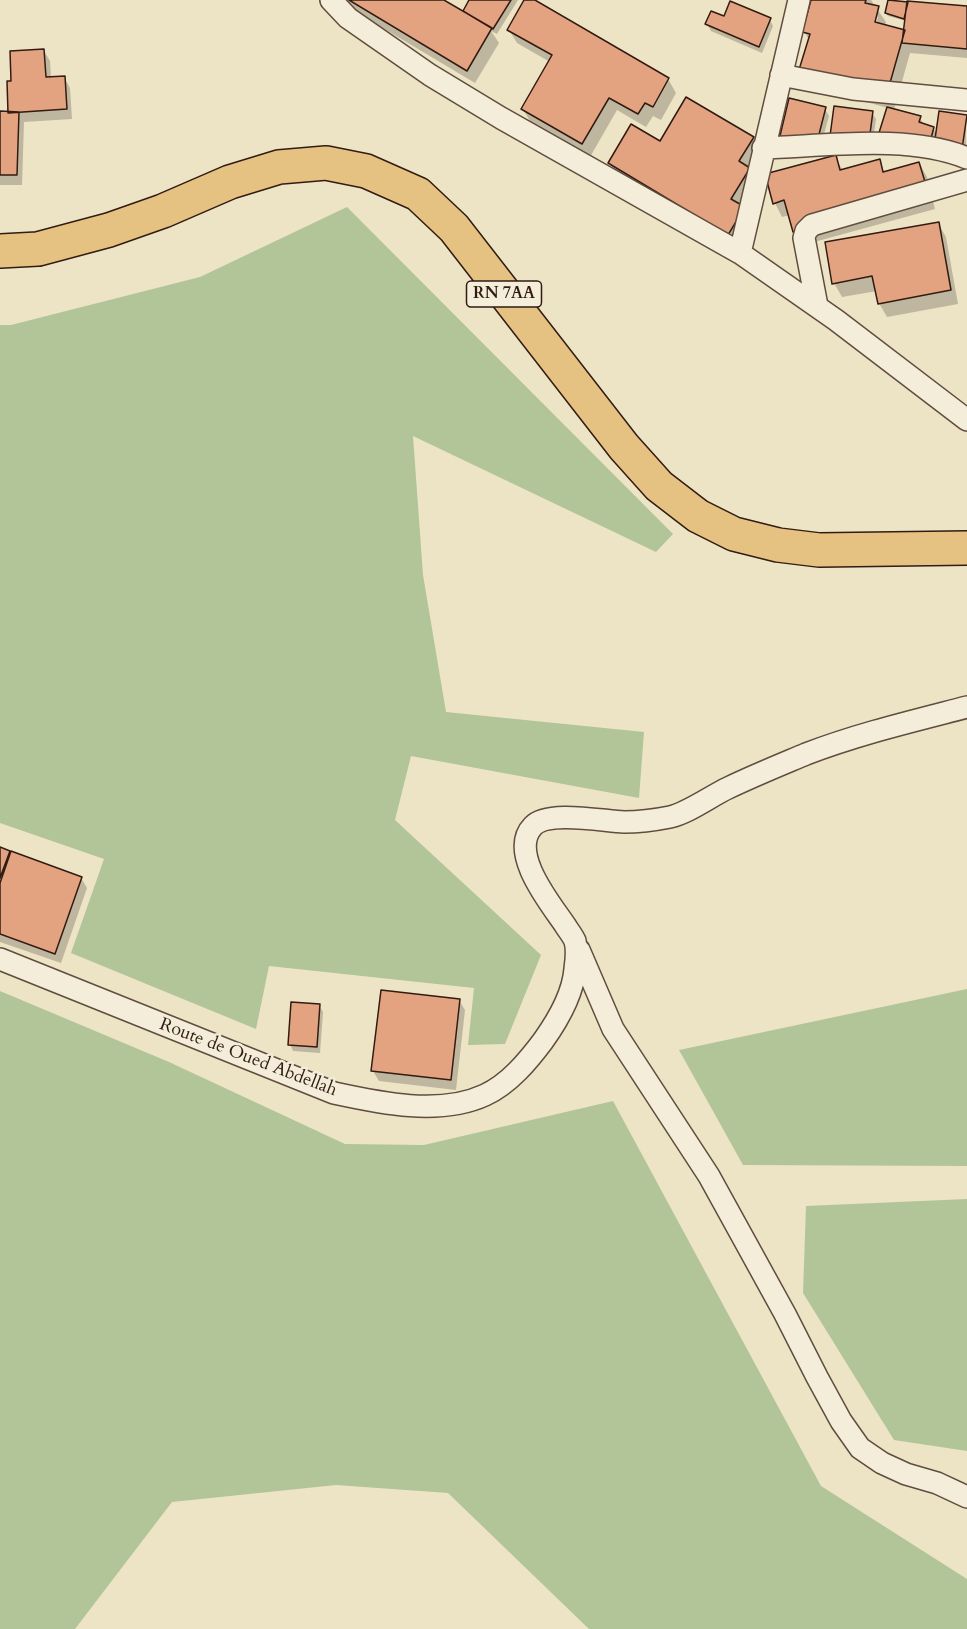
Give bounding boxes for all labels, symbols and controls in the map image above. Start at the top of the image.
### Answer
road number: RN 7AA [466,281,542,307]
street label: Route de Oued Abdellah [156,1014,340,1102]

